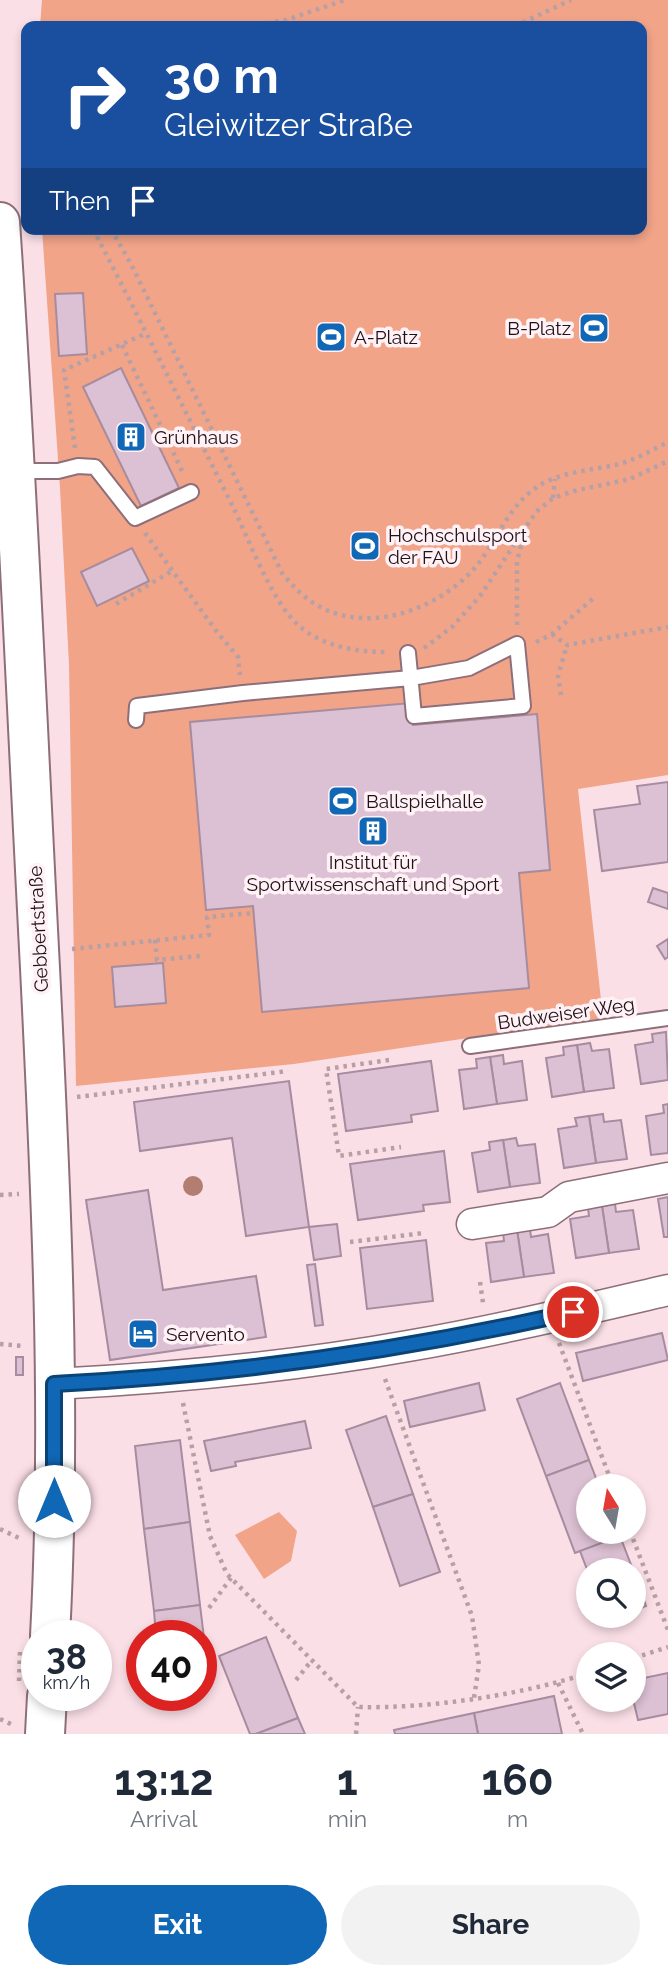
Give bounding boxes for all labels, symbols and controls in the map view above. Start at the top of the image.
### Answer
text: 30 m [164,47,279,104]
icon: right [49,49,140,140]
text: Gleiwitzer Straße [164,106,413,143]
icon: arrive [124,182,162,220]
text: Then [49,186,110,216]
sports icon: B-Platz [577,311,611,345]
place label: B-Platz [507,317,571,339]
sports icon: A-Platz [314,320,348,354]
place label: A-Platz [354,326,418,348]
building icon: Grünhaus [114,420,148,454]
place label: Grünhaus [154,426,239,448]
place label: Hochschulsport der FAU [388,524,528,568]
sports icon: Hochschulsport der FAU [348,529,382,563]
sports icon: Ballspielhalle [326,784,360,818]
place label: Ballspielhalle [366,790,484,812]
building icon: Institut für Sportwissenschaft und Sport [356,814,390,848]
place label: Institut für Sportwissenschaft und Sport [247,851,500,895]
street label: Gebbertstraße [24,865,52,993]
street label: Budweiser Weg [496,992,636,1034]
pin [543,1282,603,1342]
icon: arrive [554,1293,592,1331]
hotel icon: Servento [126,1317,160,1351]
place label: Servento [166,1323,245,1345]
position arrow [17,1464,91,1538]
north arrow [576,1474,646,1544]
map controls [576,1474,646,1712]
button: search [576,1558,646,1628]
speed limit sign: 40 [126,1620,217,1711]
text: 38 [46,1636,87,1677]
button: layers [576,1642,646,1712]
text: km/h [43,1672,90,1693]
text: 13:12 [114,1756,213,1805]
text: 1 [337,1756,358,1805]
text: 160 [482,1756,554,1805]
text: Arrival [130,1805,198,1832]
text: min [328,1805,367,1832]
text: m [507,1805,528,1832]
button: Exit [28,1885,327,1965]
button: Share [341,1885,640,1965]

